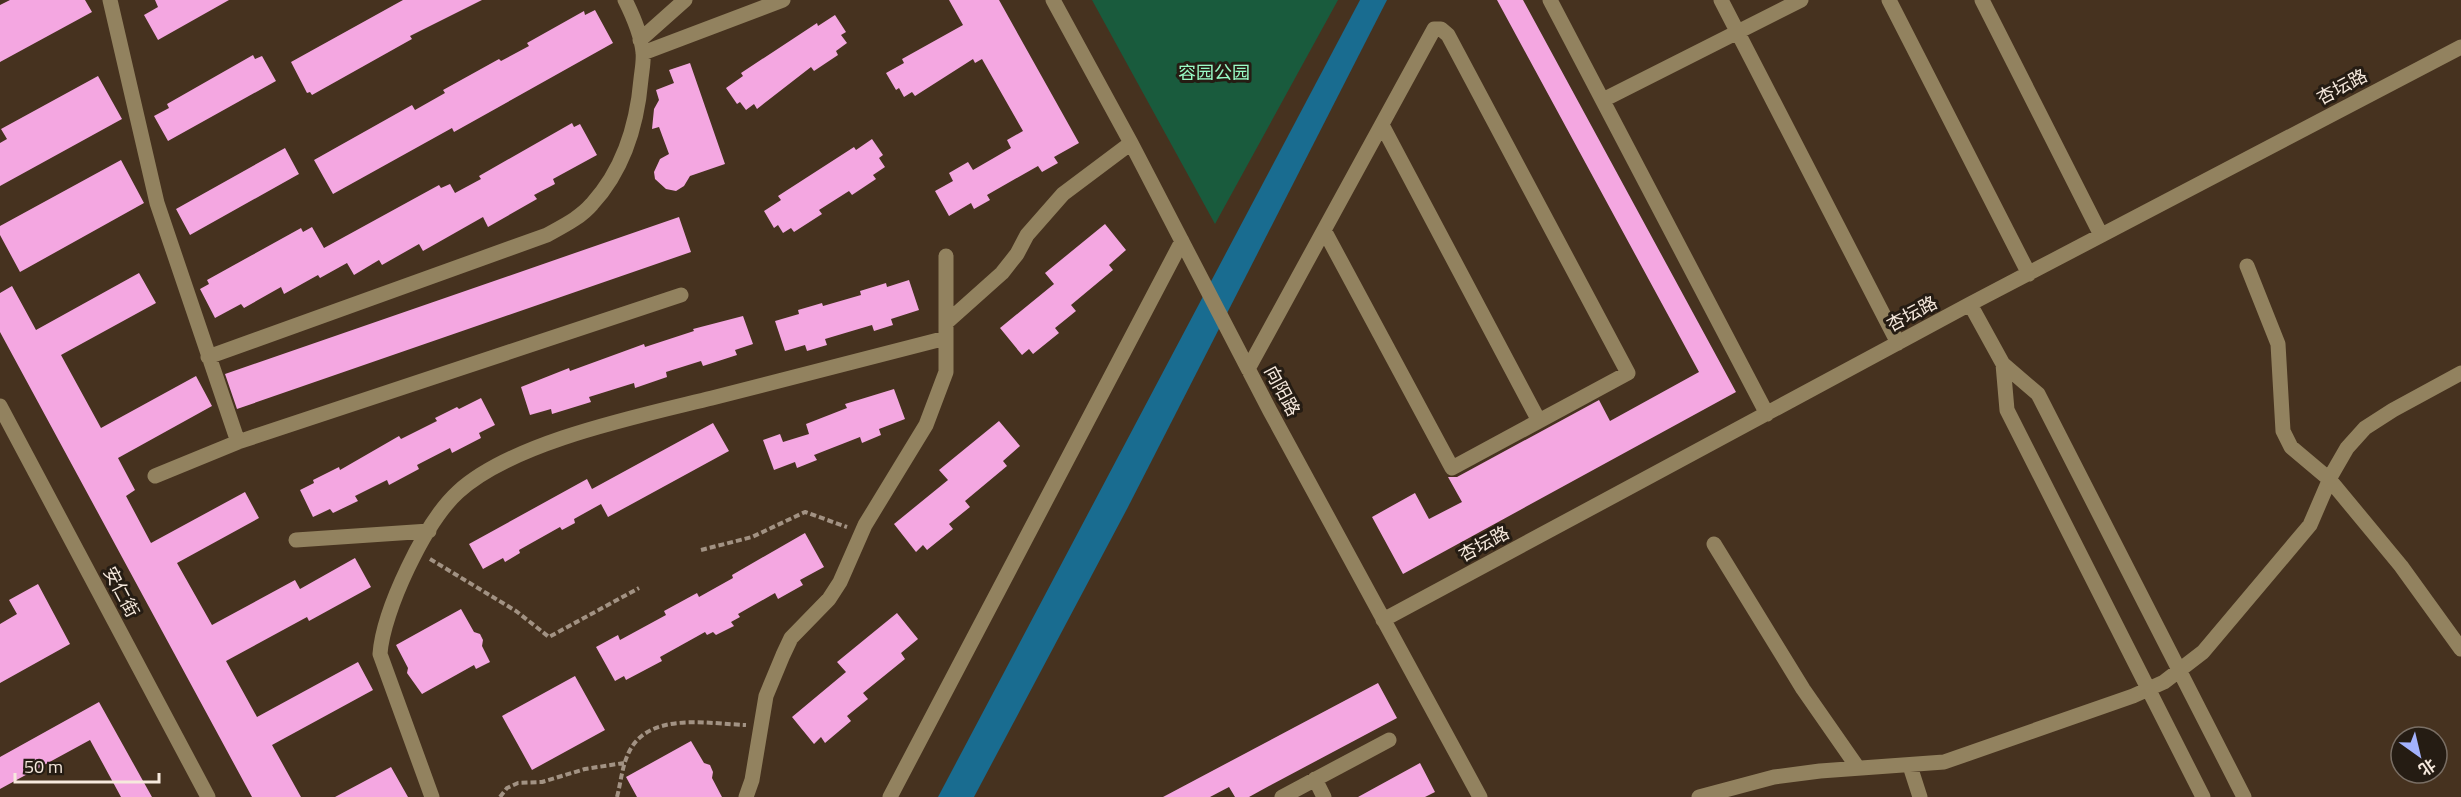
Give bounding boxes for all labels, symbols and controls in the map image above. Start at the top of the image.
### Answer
park label: 容园公园 [1178,59,1250,86]
street label: 杏坛路 [2312,62,2372,111]
street label: 杏坛路 [1882,289,1942,338]
street label: 向阳路 [1258,361,1307,421]
street label: 杏坛路 [1454,519,1514,568]
street label: 安仁街 [97,562,146,622]
north arrow [2389,725,2449,785]
scale bar [15,746,159,784]
text: 50 m [24,753,63,780]
text: 北 [2414,753,2441,782]

